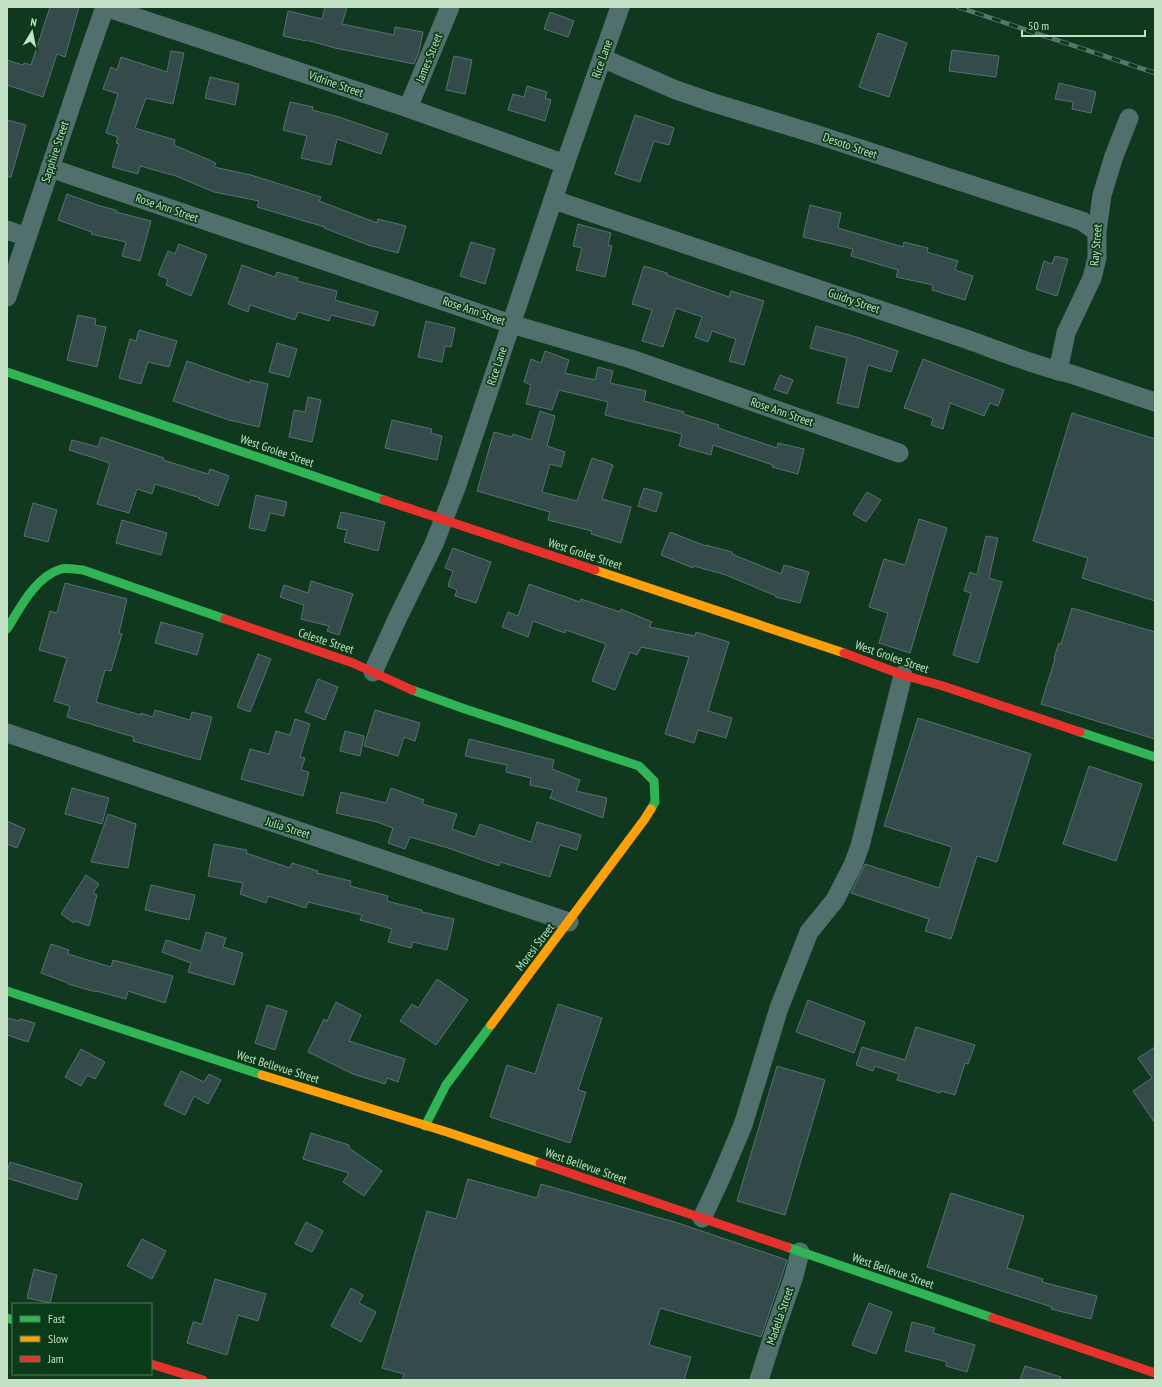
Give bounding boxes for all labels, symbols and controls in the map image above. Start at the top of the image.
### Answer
north arrow [12,12,52,52]
scale bar [1022,12,1145,38]
text: N [30,15,38,30]
text: 50 m [1028,18,1049,33]
street label: James Street [411,30,445,86]
street label: Rice Lane [588,38,615,80]
street label: Vidrine Street [306,67,366,100]
street label: Sapphire Street [38,118,72,185]
street label: Desoto Street [821,129,880,162]
street label: Rose Ann Street [134,190,201,225]
street label: Ray Street [1086,223,1105,267]
street label: Guidry Street [826,285,883,317]
street label: Rose Ann Street [441,293,508,328]
street label: Rice Lane [483,345,510,387]
street label: Rose Ann Street [749,394,816,429]
street label: West Grolee Street [238,431,317,470]
street label: West Grolee Street [546,535,625,573]
street label: Celeste Street [297,625,356,657]
street label: West Grolee Street [853,637,932,676]
street label: Julia Street [263,813,313,842]
street label: Moresi Street [512,920,558,973]
street label: West Bellevue Street [235,1047,322,1086]
street label: West Bellevue Street [543,1144,630,1187]
street label: West Bellevue Street [850,1249,937,1292]
street label: Madella Street [763,1284,797,1347]
legend [12,1303,152,1375]
text: Fast [48,1311,66,1326]
text: Slow [48,1331,69,1346]
text: Jam [47,1351,64,1366]

